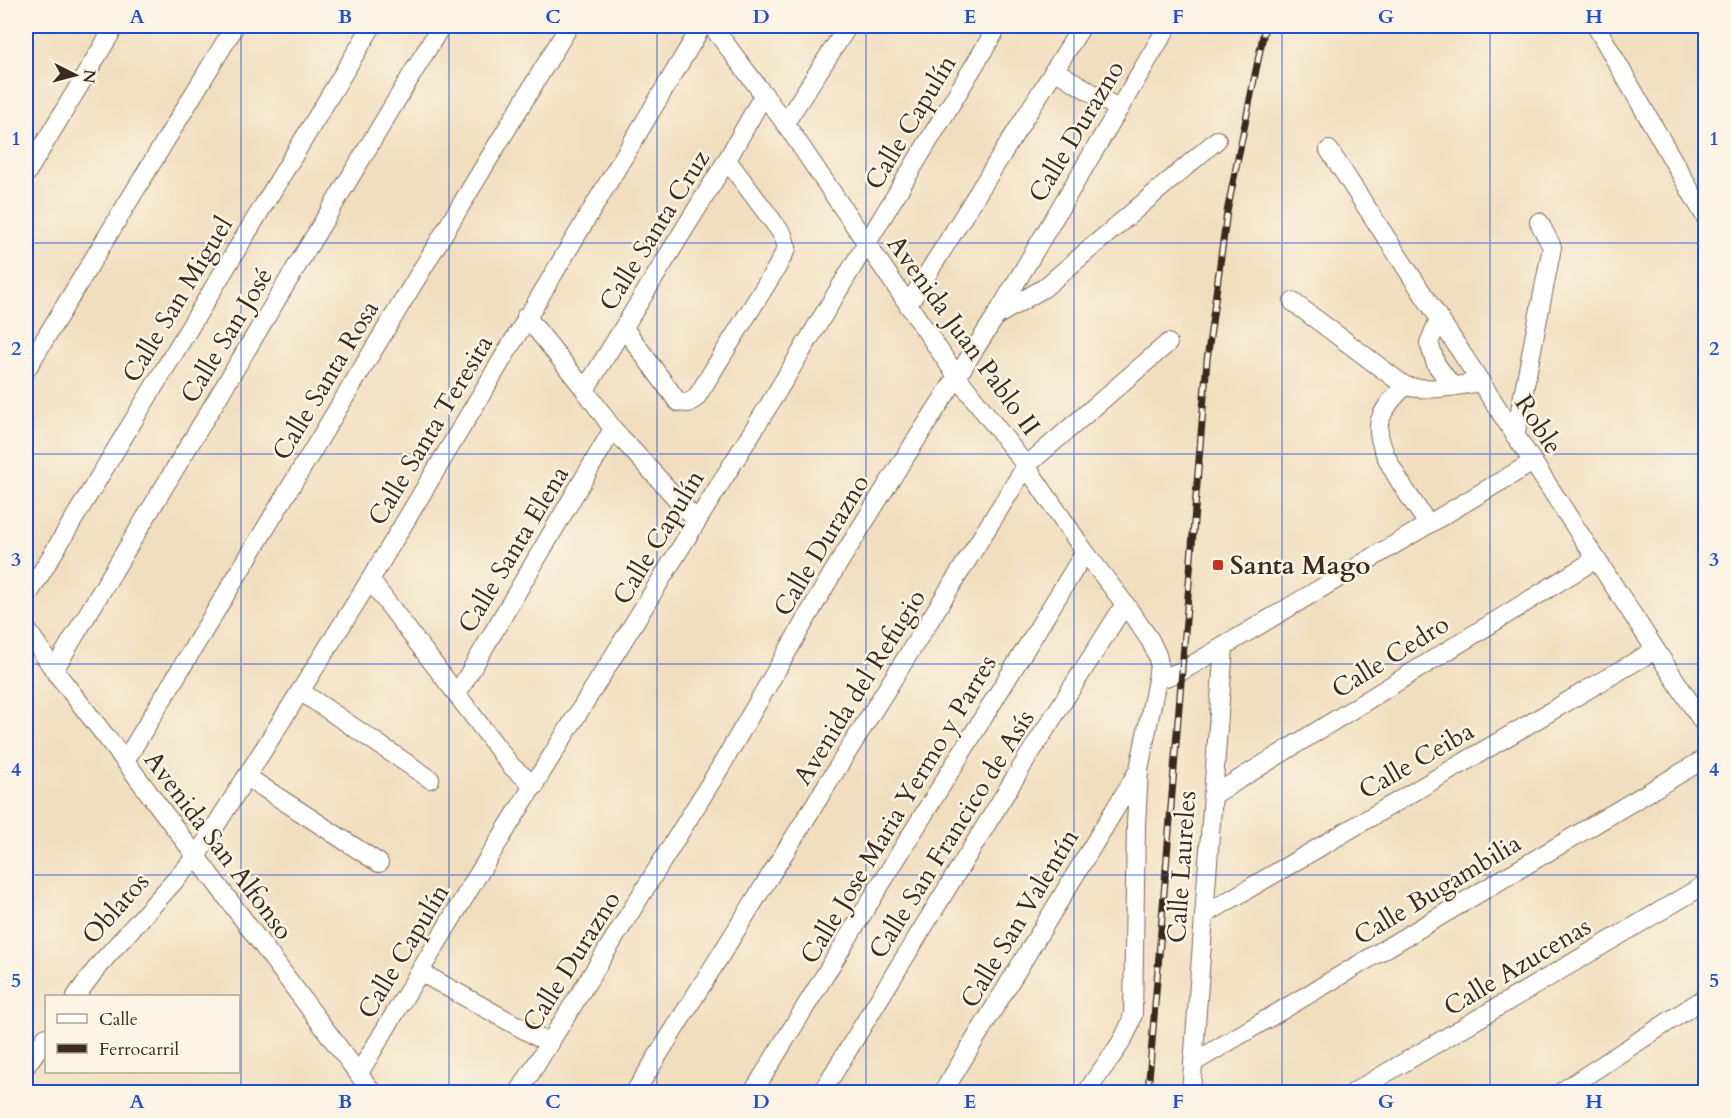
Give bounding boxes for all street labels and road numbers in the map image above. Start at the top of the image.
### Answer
street label: Calle Capulín [857,48,964,196]
street label: Calle Durazno [1020,54,1133,209]
street label: Calle Santa Cruz [591,143,718,317]
street label: Calle San Miguel [114,209,241,389]
street label: Avenida Juan Pablo II [879,228,1048,443]
street label: Calle San José [172,261,281,410]
street label: Calle Santa Rosa [264,294,387,467]
street label: Calle Santa Teresita [360,329,501,532]
street label: Roble [1506,388,1571,461]
street label: Calle Santa Elena [450,459,577,639]
street label: Calle Capulín [605,463,712,611]
street label: Calle Durazno [765,468,878,623]
street label: Avenida del Refugio [785,583,934,792]
street label: Calle Cedro [1325,607,1456,706]
street label: Calle Jose Maria Yermo y Parres [792,648,1005,970]
street label: Calle San Francico de Asís [860,703,1042,965]
street label: Calle Ceiba [1352,713,1480,807]
street label: Avenida San Alfonso [136,744,301,947]
street label: Calle Laureles [1159,790,1204,944]
street label: Calle San Valentín [952,822,1087,1014]
street label: Calle Bugambilia [1347,826,1527,953]
street label: Oblatos [74,865,157,952]
street label: Calle Capulín [350,877,457,1025]
street label: Calle Durazno [514,884,629,1038]
street label: Calle Azucenas [1437,909,1597,1024]

